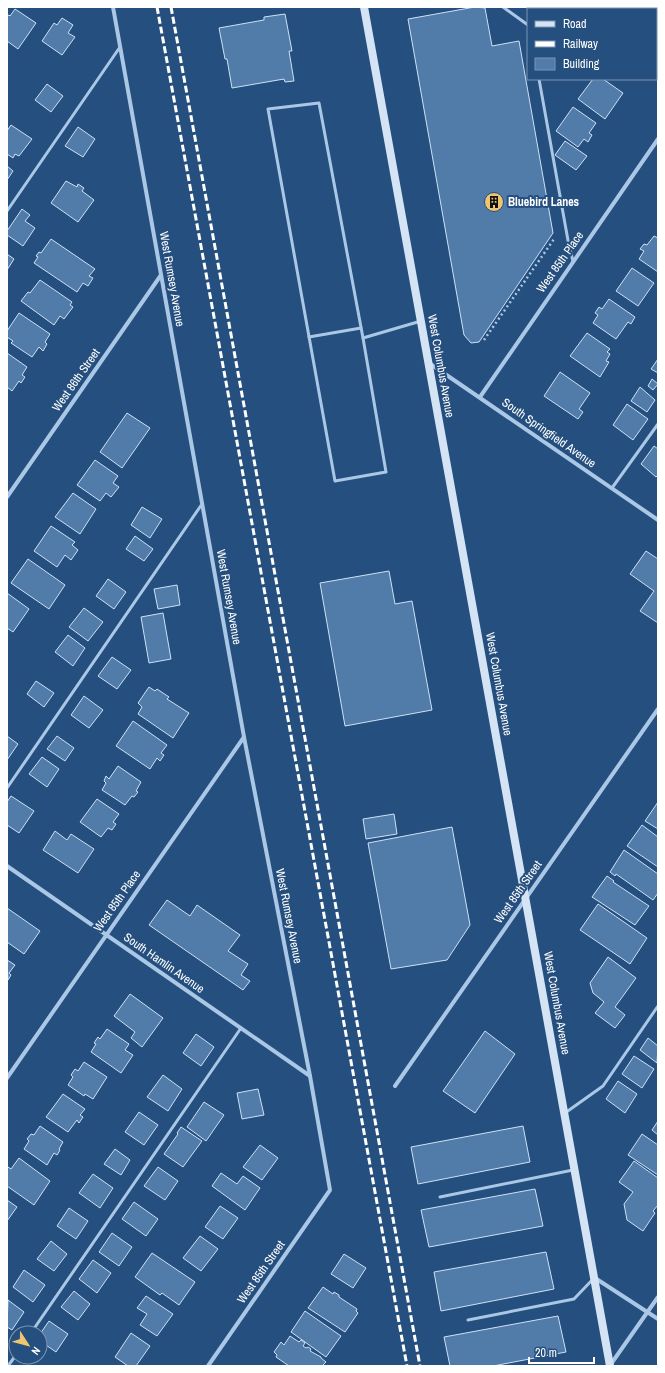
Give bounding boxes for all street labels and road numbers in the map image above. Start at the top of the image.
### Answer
street label: West 85th Place [533,228,587,296]
street label: West Rumsey Avenue [156,230,188,328]
street label: West Columbus Avenue [424,313,458,419]
street label: West 86th Street [48,345,104,415]
street label: South Springfield Avenue [499,394,599,472]
street label: West Rumsey Avenue [213,548,245,646]
street label: West Columbus Avenue [482,631,516,737]
street label: West 85th Street [490,857,546,927]
street label: West 85th Place [90,867,144,935]
street label: West Rumsey Avenue [272,867,306,965]
street label: South Hamlin Avenue [120,929,208,997]
street label: West Columbus Avenue [540,950,574,1056]
street label: West 85th Street [233,1237,289,1307]

